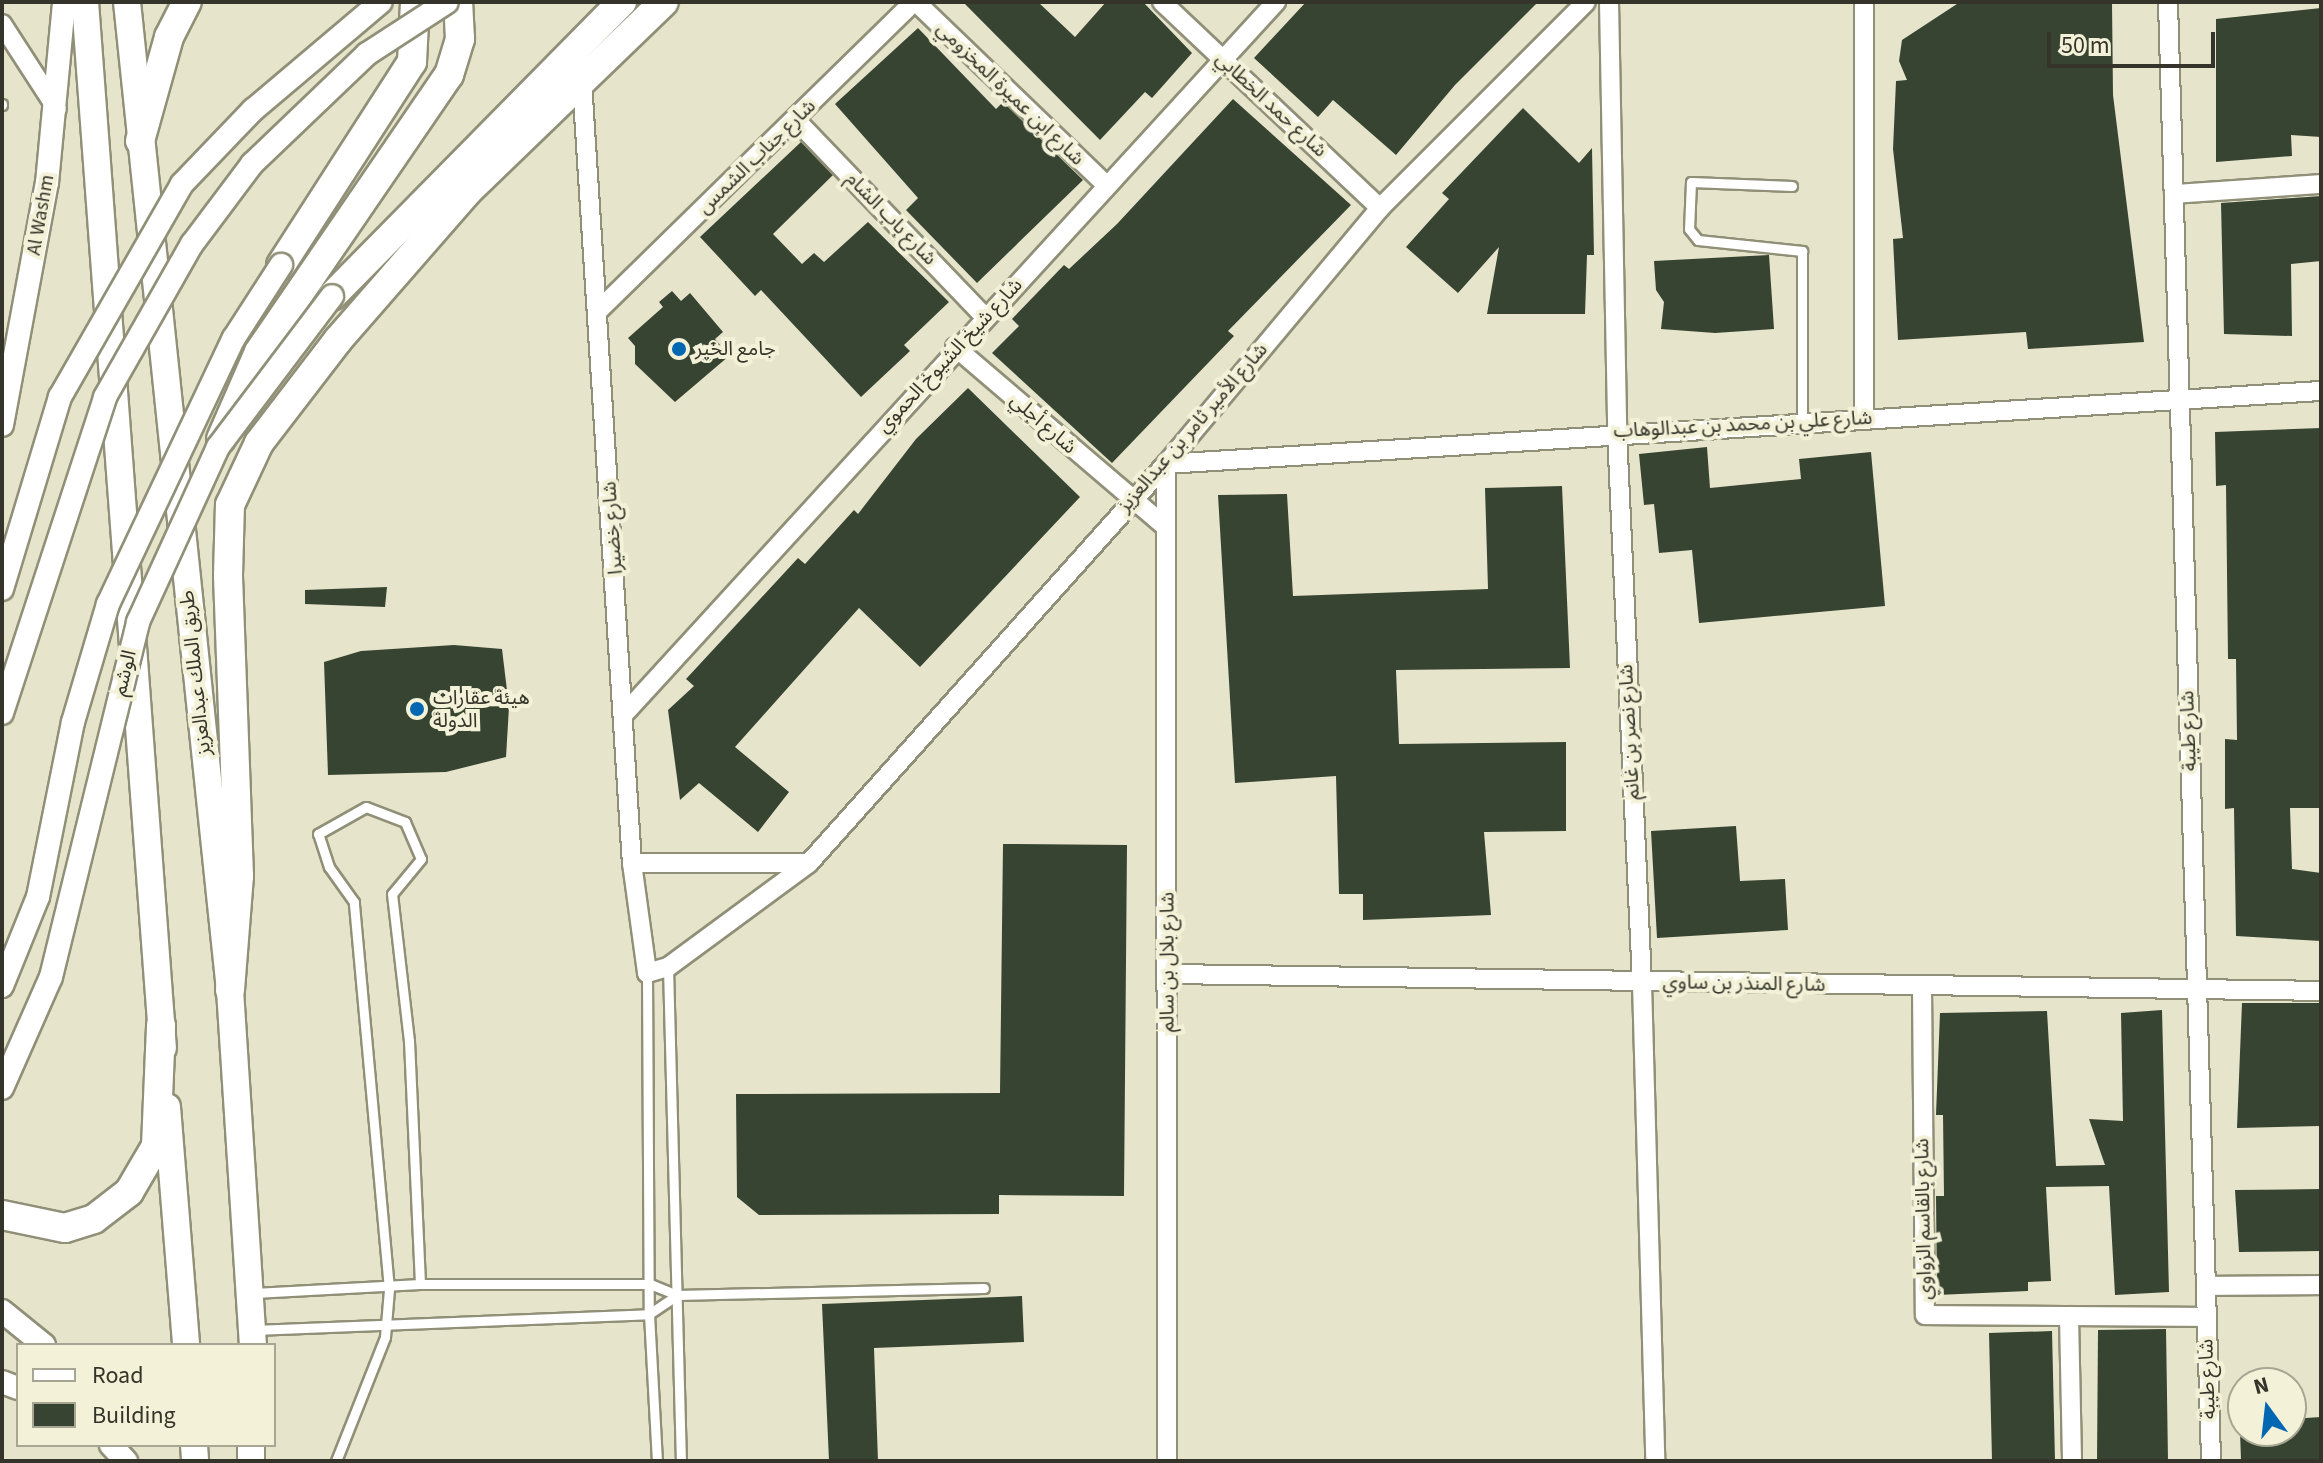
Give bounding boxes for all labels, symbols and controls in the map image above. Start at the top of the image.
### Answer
scale bar [2051,16,2219,66]
street label: شارع ابن عميرة المخزومي [931,17,1089,171]
text: 50 m [2061,28,2110,63]
street label: شارع حمد الخطابي [1210,47,1332,163]
street label: شارع جناب الشمس [693,94,821,220]
street label: شارع باب الشام [841,167,941,271]
street label: Al Washm [22,173,60,257]
street label: شارع شيخ الشيوخ الحموي [872,274,1028,438]
place label: جامع الخير [695,337,776,361]
street label: شارع الأمير ثامر بن عبدالعزيز [1113,338,1273,518]
marker: جامع الخير [670,340,688,358]
street label: شارع أجلي [1005,389,1081,459]
street label: شارع علي بن محمد بن عبدالوهاب [1613,406,1873,444]
street label: شارع خضيرا [598,481,628,575]
street label: طريق الملك عبدالعزيز [175,589,217,757]
street label: الوشم [108,648,142,698]
street label: شارع نصر بن غانم [1614,664,1646,800]
place label: هيئة عقارات الدولة [433,686,530,733]
street label: شارع طيبة [2176,690,2202,772]
marker: هيئة عقارات الدولة [408,700,426,718]
street label: شارع بلال بن سالم [1156,892,1180,1032]
street label: شارع المنذر بن ساوي [1662,971,1826,997]
street label: شارع بالقاسم الزواوي [1911,1138,1937,1300]
street label: شارع طيبة [2195,1338,2221,1420]
legend [16,1343,276,1447]
text: Road [92,1358,144,1393]
north arrow [2227,1367,2307,1447]
text: N [2250,1368,2273,1403]
text: Building [92,1398,176,1433]

